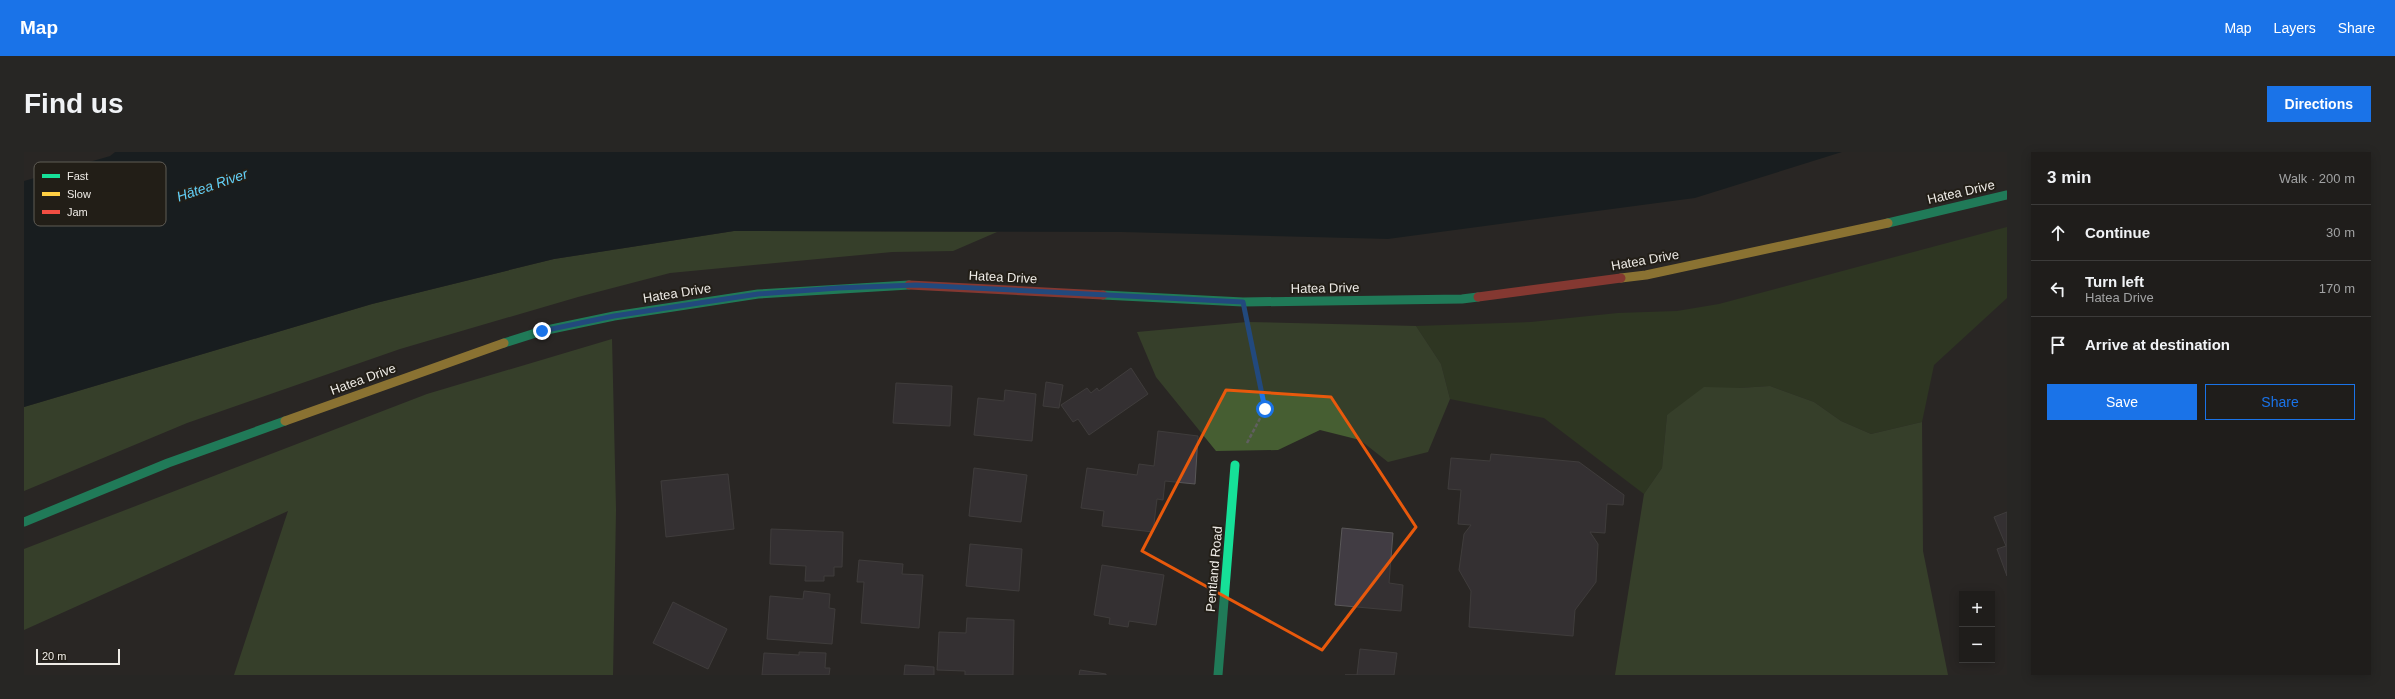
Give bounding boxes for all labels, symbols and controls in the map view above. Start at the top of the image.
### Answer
text: Map [20,17,58,38]
text: Map [2224,20,2252,36]
text: Layers [2274,20,2316,36]
text: Share [2338,20,2375,36]
button: Directions [2267,86,2371,122]
text: Find us [24,88,124,119]
legend [34,162,166,226]
water label: Hātea River [174,165,251,205]
text: 3 min [2047,168,2091,187]
text: Fast [67,170,88,182]
text: Walk · 200 m [2279,171,2355,186]
street label: Hatea Drive [1926,177,1996,207]
text: Slow [67,188,91,200]
text: Jam [67,206,88,218]
icon: ahead [2047,222,2069,244]
text: Continue [2085,224,2150,241]
text: 30 m [2326,225,2355,240]
street label: Hatea Drive [1610,247,1680,273]
street label: Hatea Drive [968,268,1038,286]
text: Turn left [2085,273,2144,290]
icon: left [2047,278,2069,300]
street label: Hatea Drive [642,280,712,306]
street label: Hatea Drive [1291,280,1359,296]
text: 170 m [2319,281,2355,296]
text: Hatea Drive [2085,290,2154,305]
route end [533,322,551,340]
icon: arrive [2047,334,2069,356]
text: Arrive at destination [2085,336,2230,353]
street label: Hatea Drive [328,360,398,398]
button: Save [2047,384,2197,420]
button: Share [2205,384,2355,420]
route start [1256,400,1274,418]
street label: Pentland Road [1203,526,1225,612]
map controls [1959,591,1995,663]
button: + [1959,591,1995,627]
button: − [1959,627,1995,663]
scale bar [36,647,120,666]
text: 20 m [42,650,66,662]

